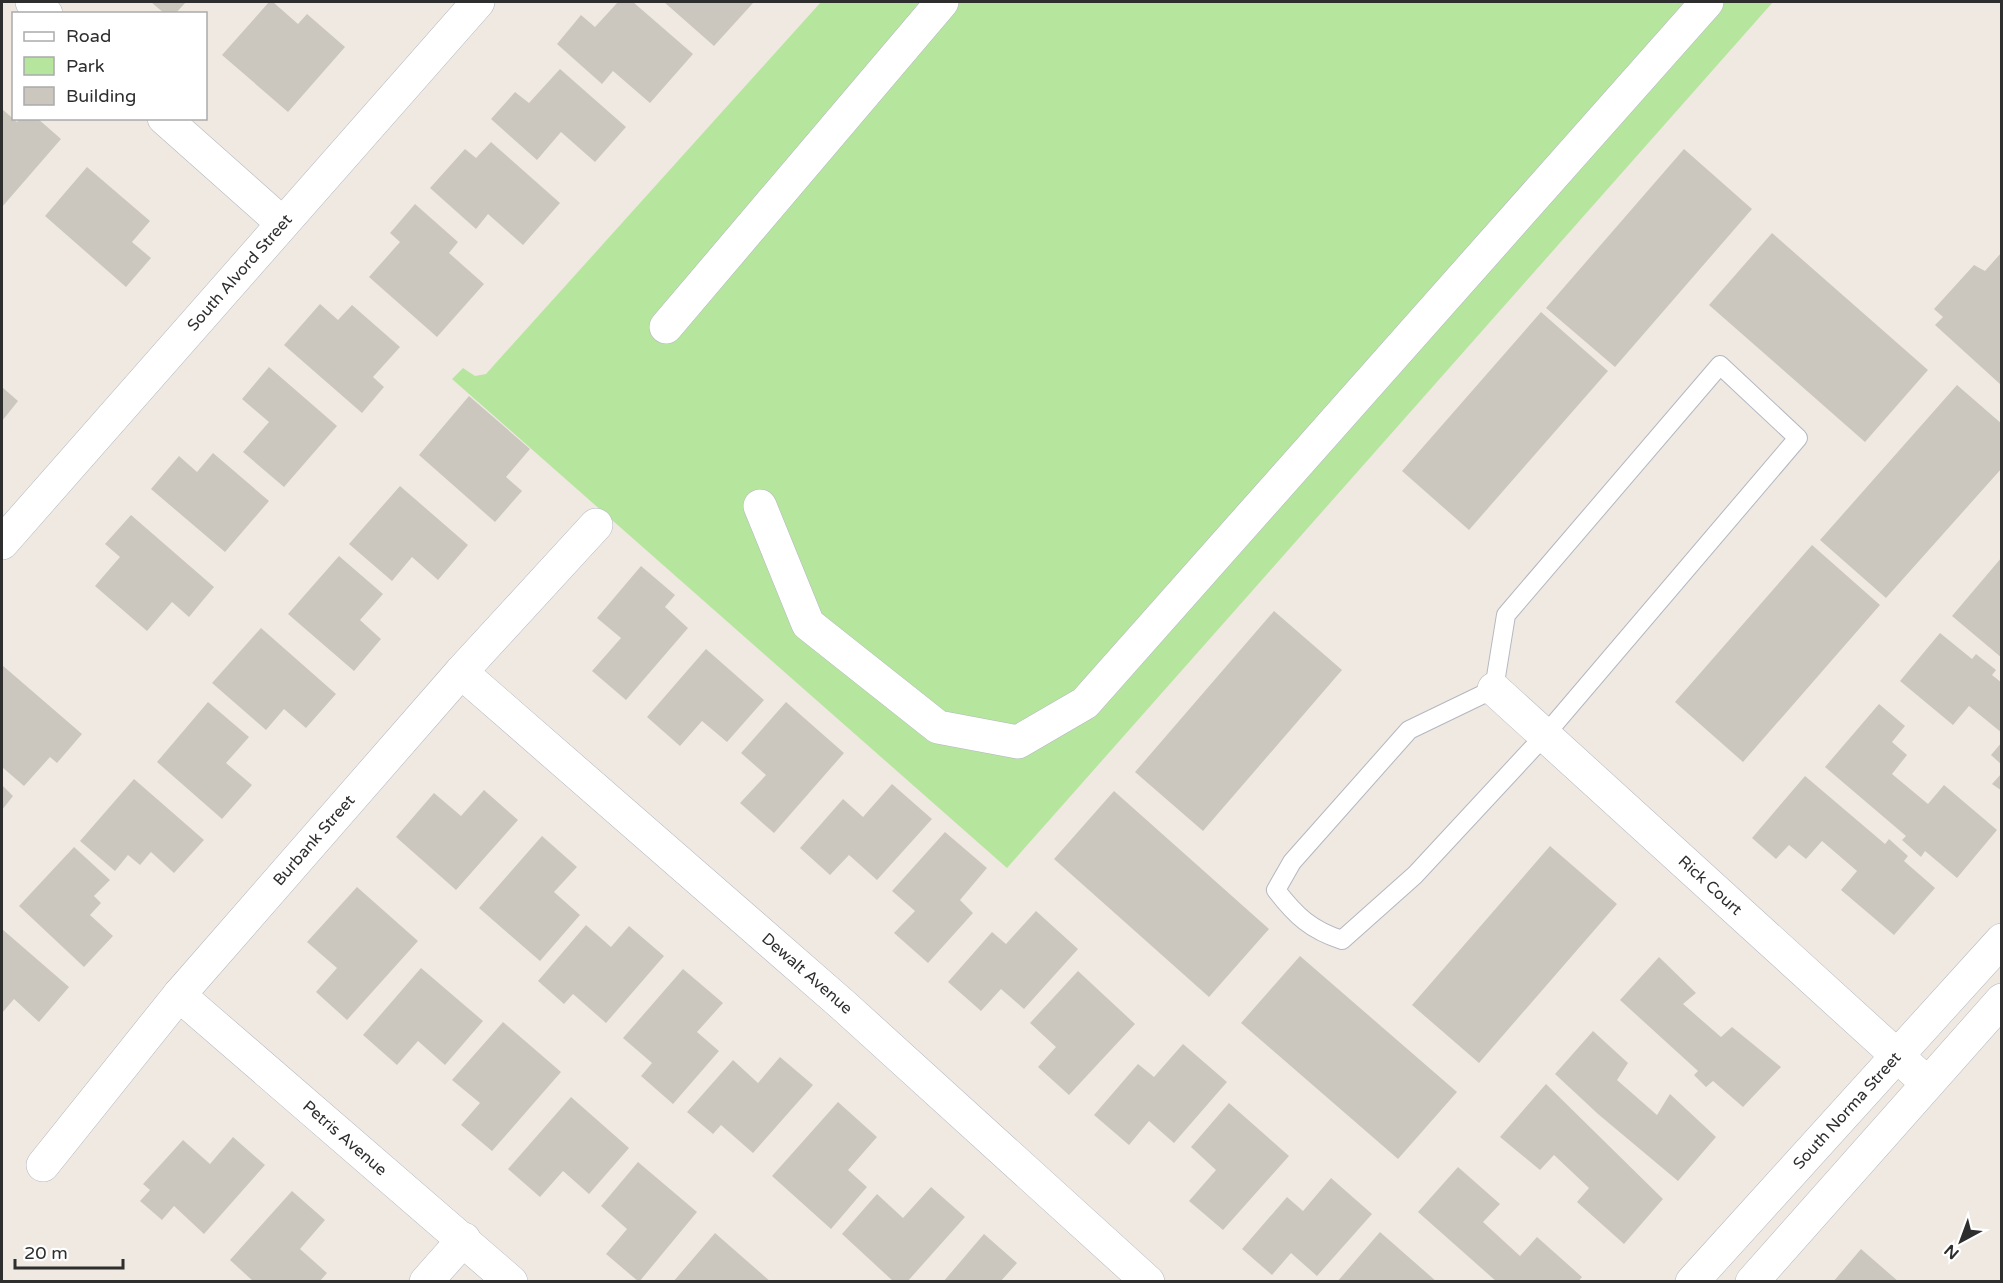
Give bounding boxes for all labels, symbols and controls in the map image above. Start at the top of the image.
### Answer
legend [12,12,207,120]
text: Road [66,25,111,47]
text: Park [66,55,105,77]
text: Building [66,85,136,107]
street label: South Alvord Street [183,210,297,335]
street label: Burbank Street [269,791,359,890]
street label: Rick Court [1674,851,1746,920]
street label: Dewalt Avenue [758,929,857,1019]
street label: South Norma Street [1789,1048,1905,1174]
street label: Petris Avenue [298,1096,391,1180]
north arrow [1931,1211,1991,1271]
scale bar [15,1232,123,1270]
text: N [1940,1240,1963,1263]
text: 20 m [24,1242,68,1264]

